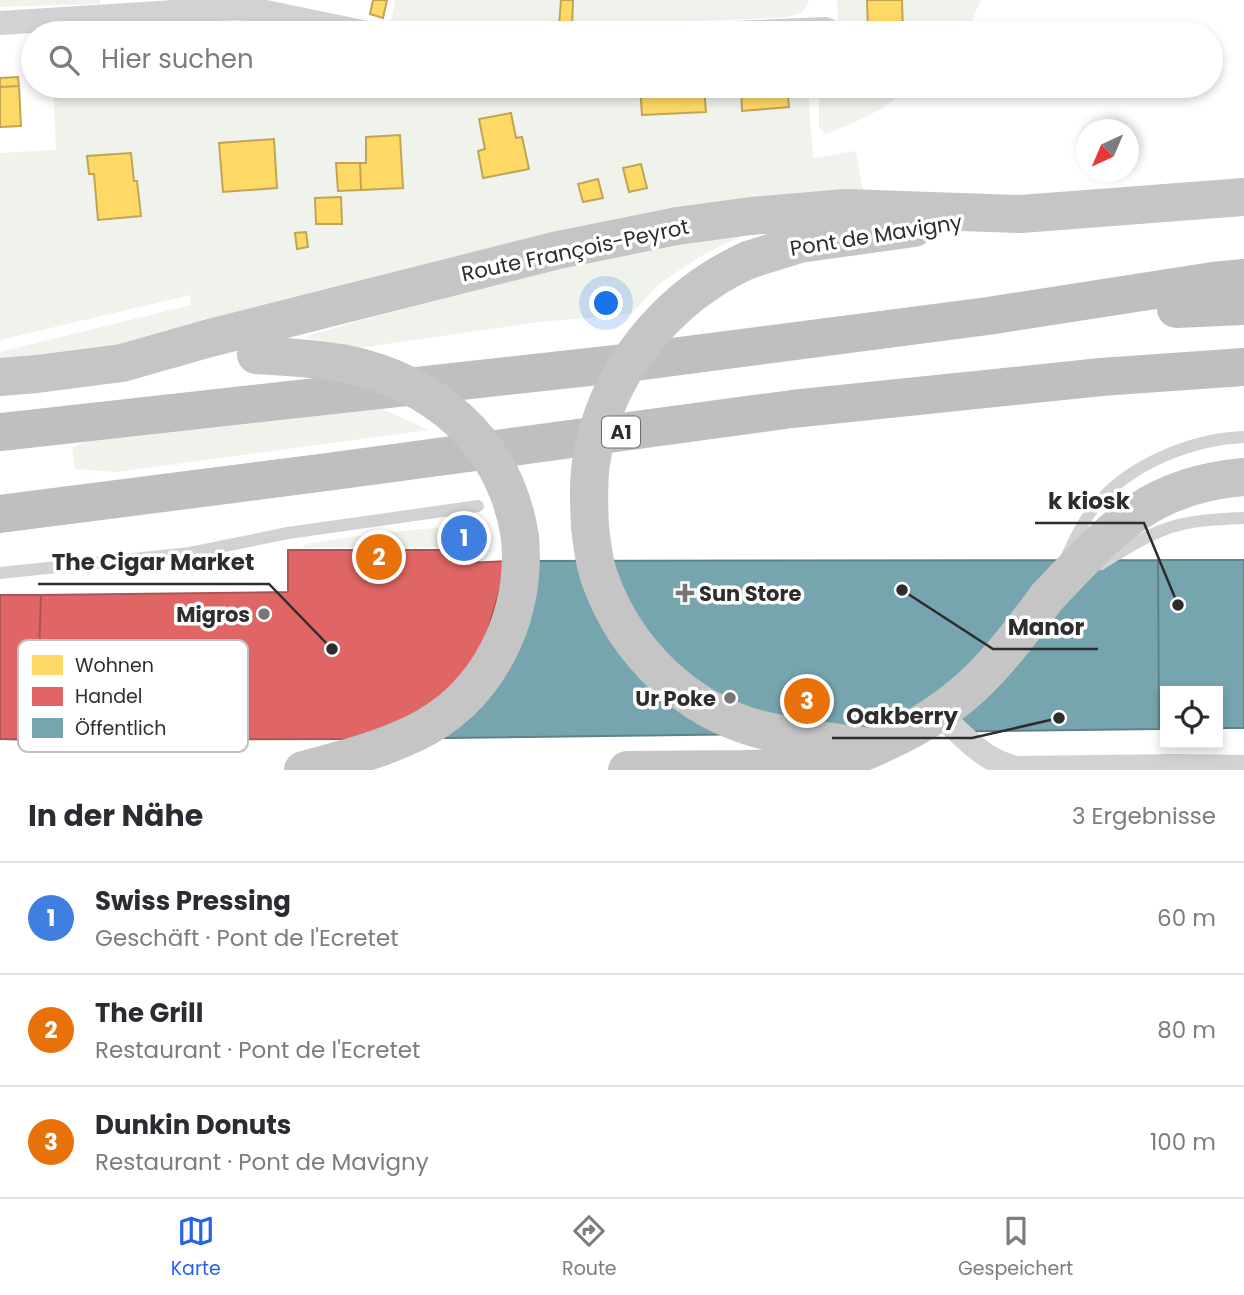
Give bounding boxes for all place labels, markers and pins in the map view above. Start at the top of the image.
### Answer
callout: k kiosk [1035,479,1144,523]
pin: 1 [441,512,487,564]
pin: 2 [356,531,402,583]
callout: The Cigar Market [38,540,269,584]
place label: Sun Store [699,579,801,608]
marker: Sun Store [677,585,693,601]
place label: Migros [176,600,250,629]
callout: Manor [993,605,1098,649]
marker: Migros [256,606,272,622]
pin: 3 [784,675,830,727]
place label: Ur Poke [635,684,716,713]
marker: Ur Poke [722,690,738,706]
callout: Oakberry [832,694,972,738]

